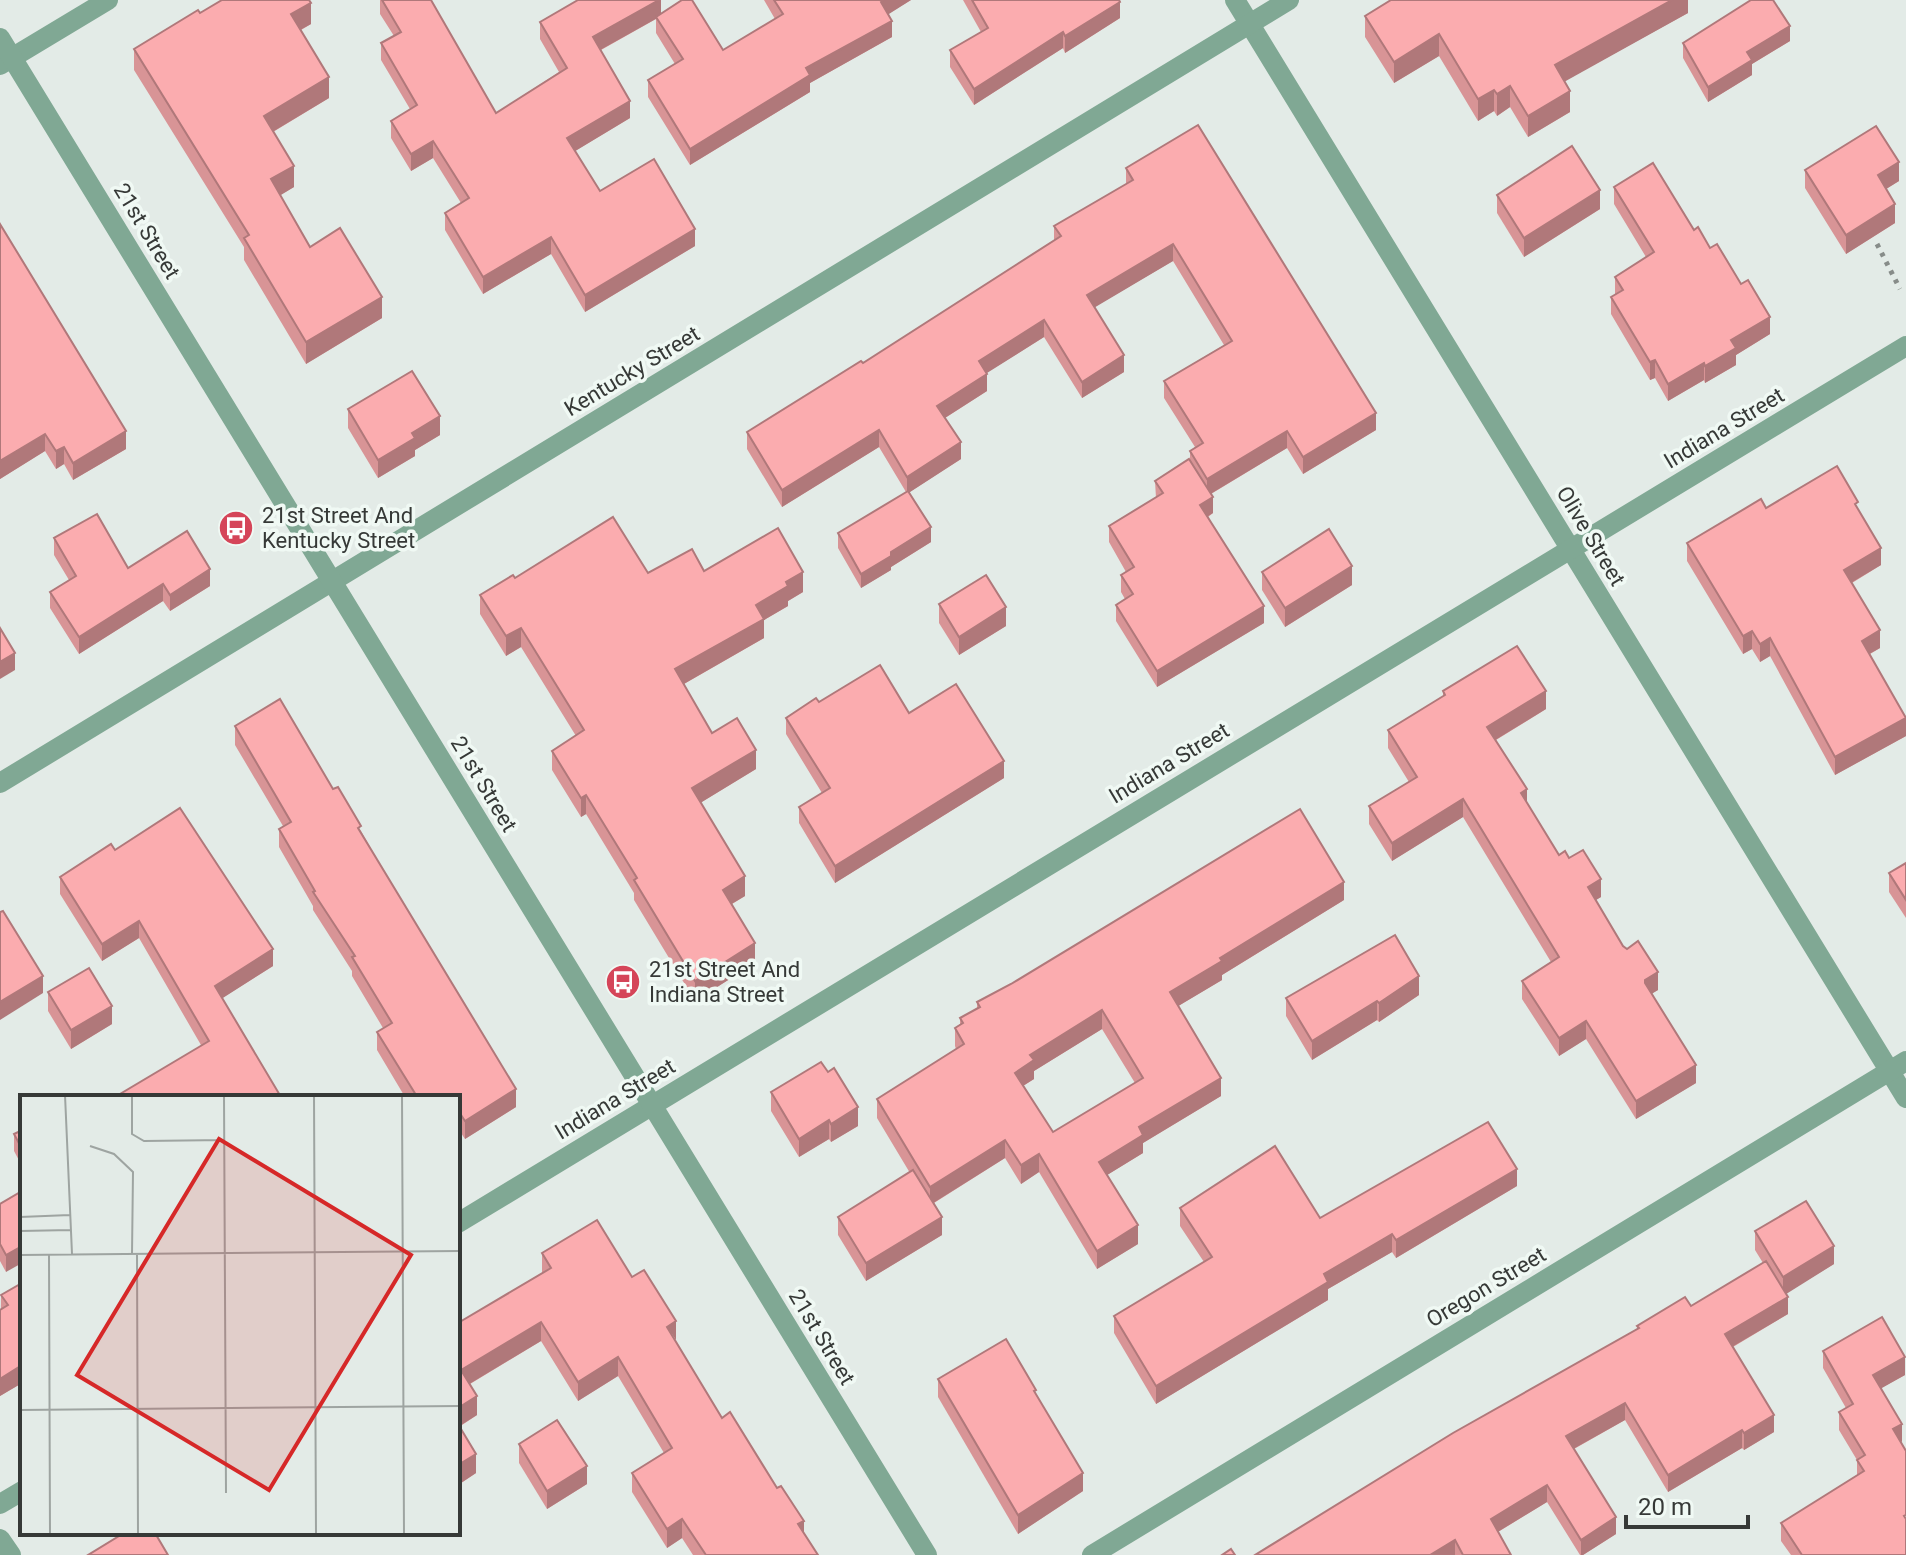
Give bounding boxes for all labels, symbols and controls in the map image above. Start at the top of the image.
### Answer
street label: 21st Street [109,179,185,283]
street label: Kentucky Street [560,321,704,421]
street label: Indiana Street [1659,382,1789,474]
street label: Olive Street [1552,482,1630,590]
place label: 21st Street And Kentucky Street [262,503,415,553]
bus stop icon: 21st Street And Kentucky Street [217,509,255,547]
street label: Indiana Street [1104,717,1234,809]
street label: 21st Street [446,732,522,836]
place label: 21st Street And Indiana Street [649,957,800,1007]
bus stop icon: 21st Street And Indiana Street [604,963,642,1001]
street label: Indiana Street [550,1053,680,1145]
inset map [20,1095,460,1535]
street label: Oregon Street [1422,1242,1550,1332]
street label: 21st Street [784,1285,860,1389]
scale bar [1626,1479,1748,1529]
text: 20 m [1638,1493,1692,1521]

